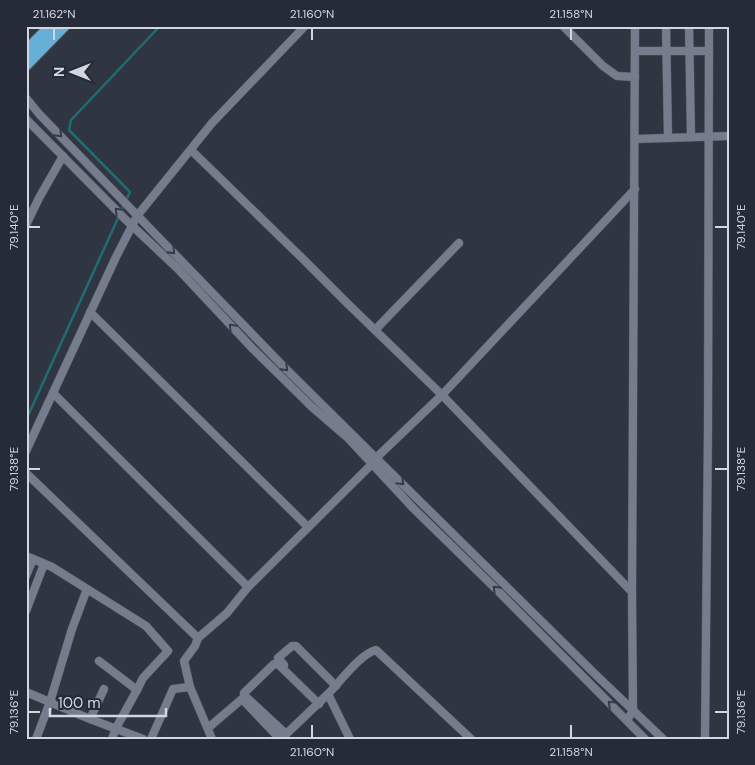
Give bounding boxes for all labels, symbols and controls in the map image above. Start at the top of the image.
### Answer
text: 21.162°N [32,6,76,22]
text: 21.160°N [290,6,334,22]
text: 21.158°N [549,6,593,22]
north arrow [48,48,98,98]
text: N [50,67,68,77]
one-way arrow [53,129,62,138]
text: 79.140°E [6,204,22,250]
text: 79.140°E [733,204,749,250]
one-way arrow [115,208,124,217]
one-way arrow [166,246,175,255]
one-way arrow [229,323,238,332]
one-way arrow [279,362,288,371]
text: 79.138°E [6,447,22,491]
text: 79.138°E [733,447,749,491]
one-way arrow [395,476,404,485]
one-way arrow [493,586,502,595]
scale bar [50,685,166,717]
text: 79.136°E [6,689,22,734]
text: 79.136°E [733,689,749,734]
text: 100 m [58,693,101,713]
one-way arrow [607,701,616,710]
text: 21.160°N [290,744,334,760]
text: 21.158°N [549,744,593,760]

